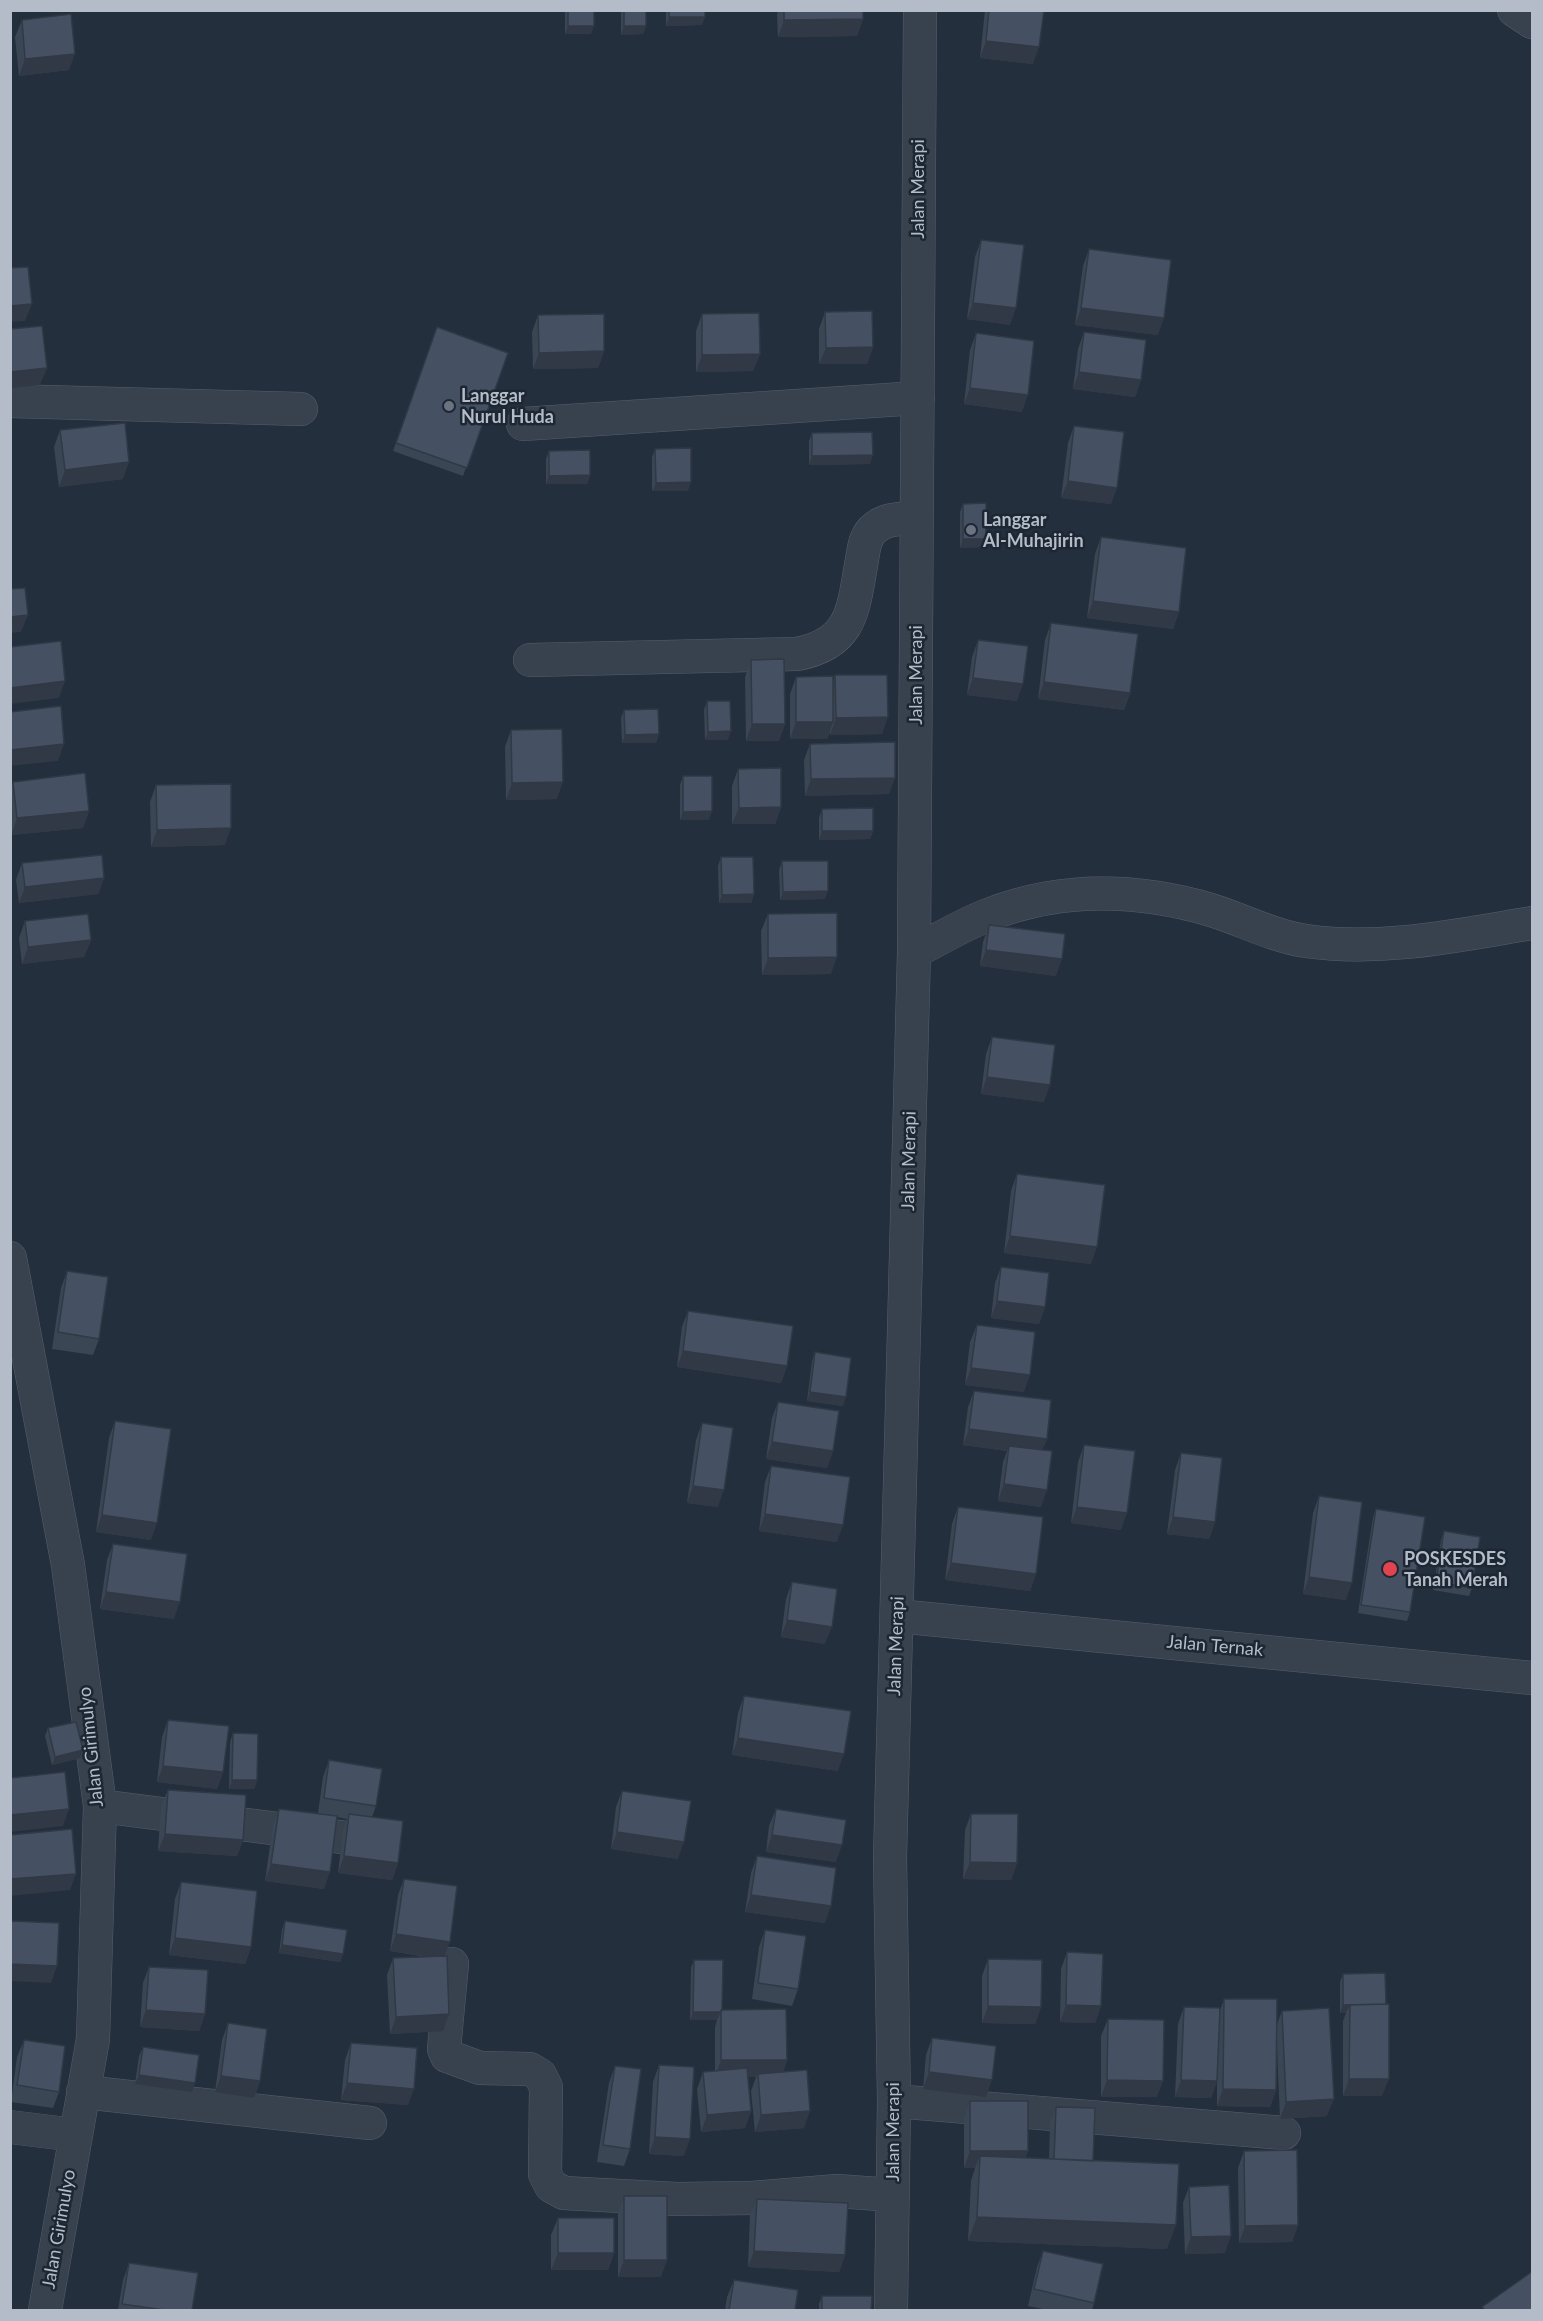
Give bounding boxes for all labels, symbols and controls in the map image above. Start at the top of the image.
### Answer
street label: Jalan Merapi [907,139,929,239]
place label: Langgar Nurul Huda [461,385,554,428]
marker: Langgar Nurul Huda [442,399,456,413]
place label: Langgar Al-Muhajirin [983,509,1084,552]
marker: Langgar Al-Muhajirin [964,523,978,537]
street label: Jalan Merapi [905,625,927,725]
street label: Jalan Merapi [897,1111,921,1211]
place label: POSKESDES Tanah Merah [1404,1548,1508,1590]
marker: POSKESDES Tanah Merah [1381,1560,1399,1578]
street label: Jalan Merapi [883,1596,909,1696]
street label: Jalan Ternak [1166,1631,1264,1661]
street label: Jalan Girimulyo [74,1686,108,1808]
street label: Jalan Merapi [882,2082,904,2182]
street label: Jalan Girimulyo [38,2168,80,2290]

